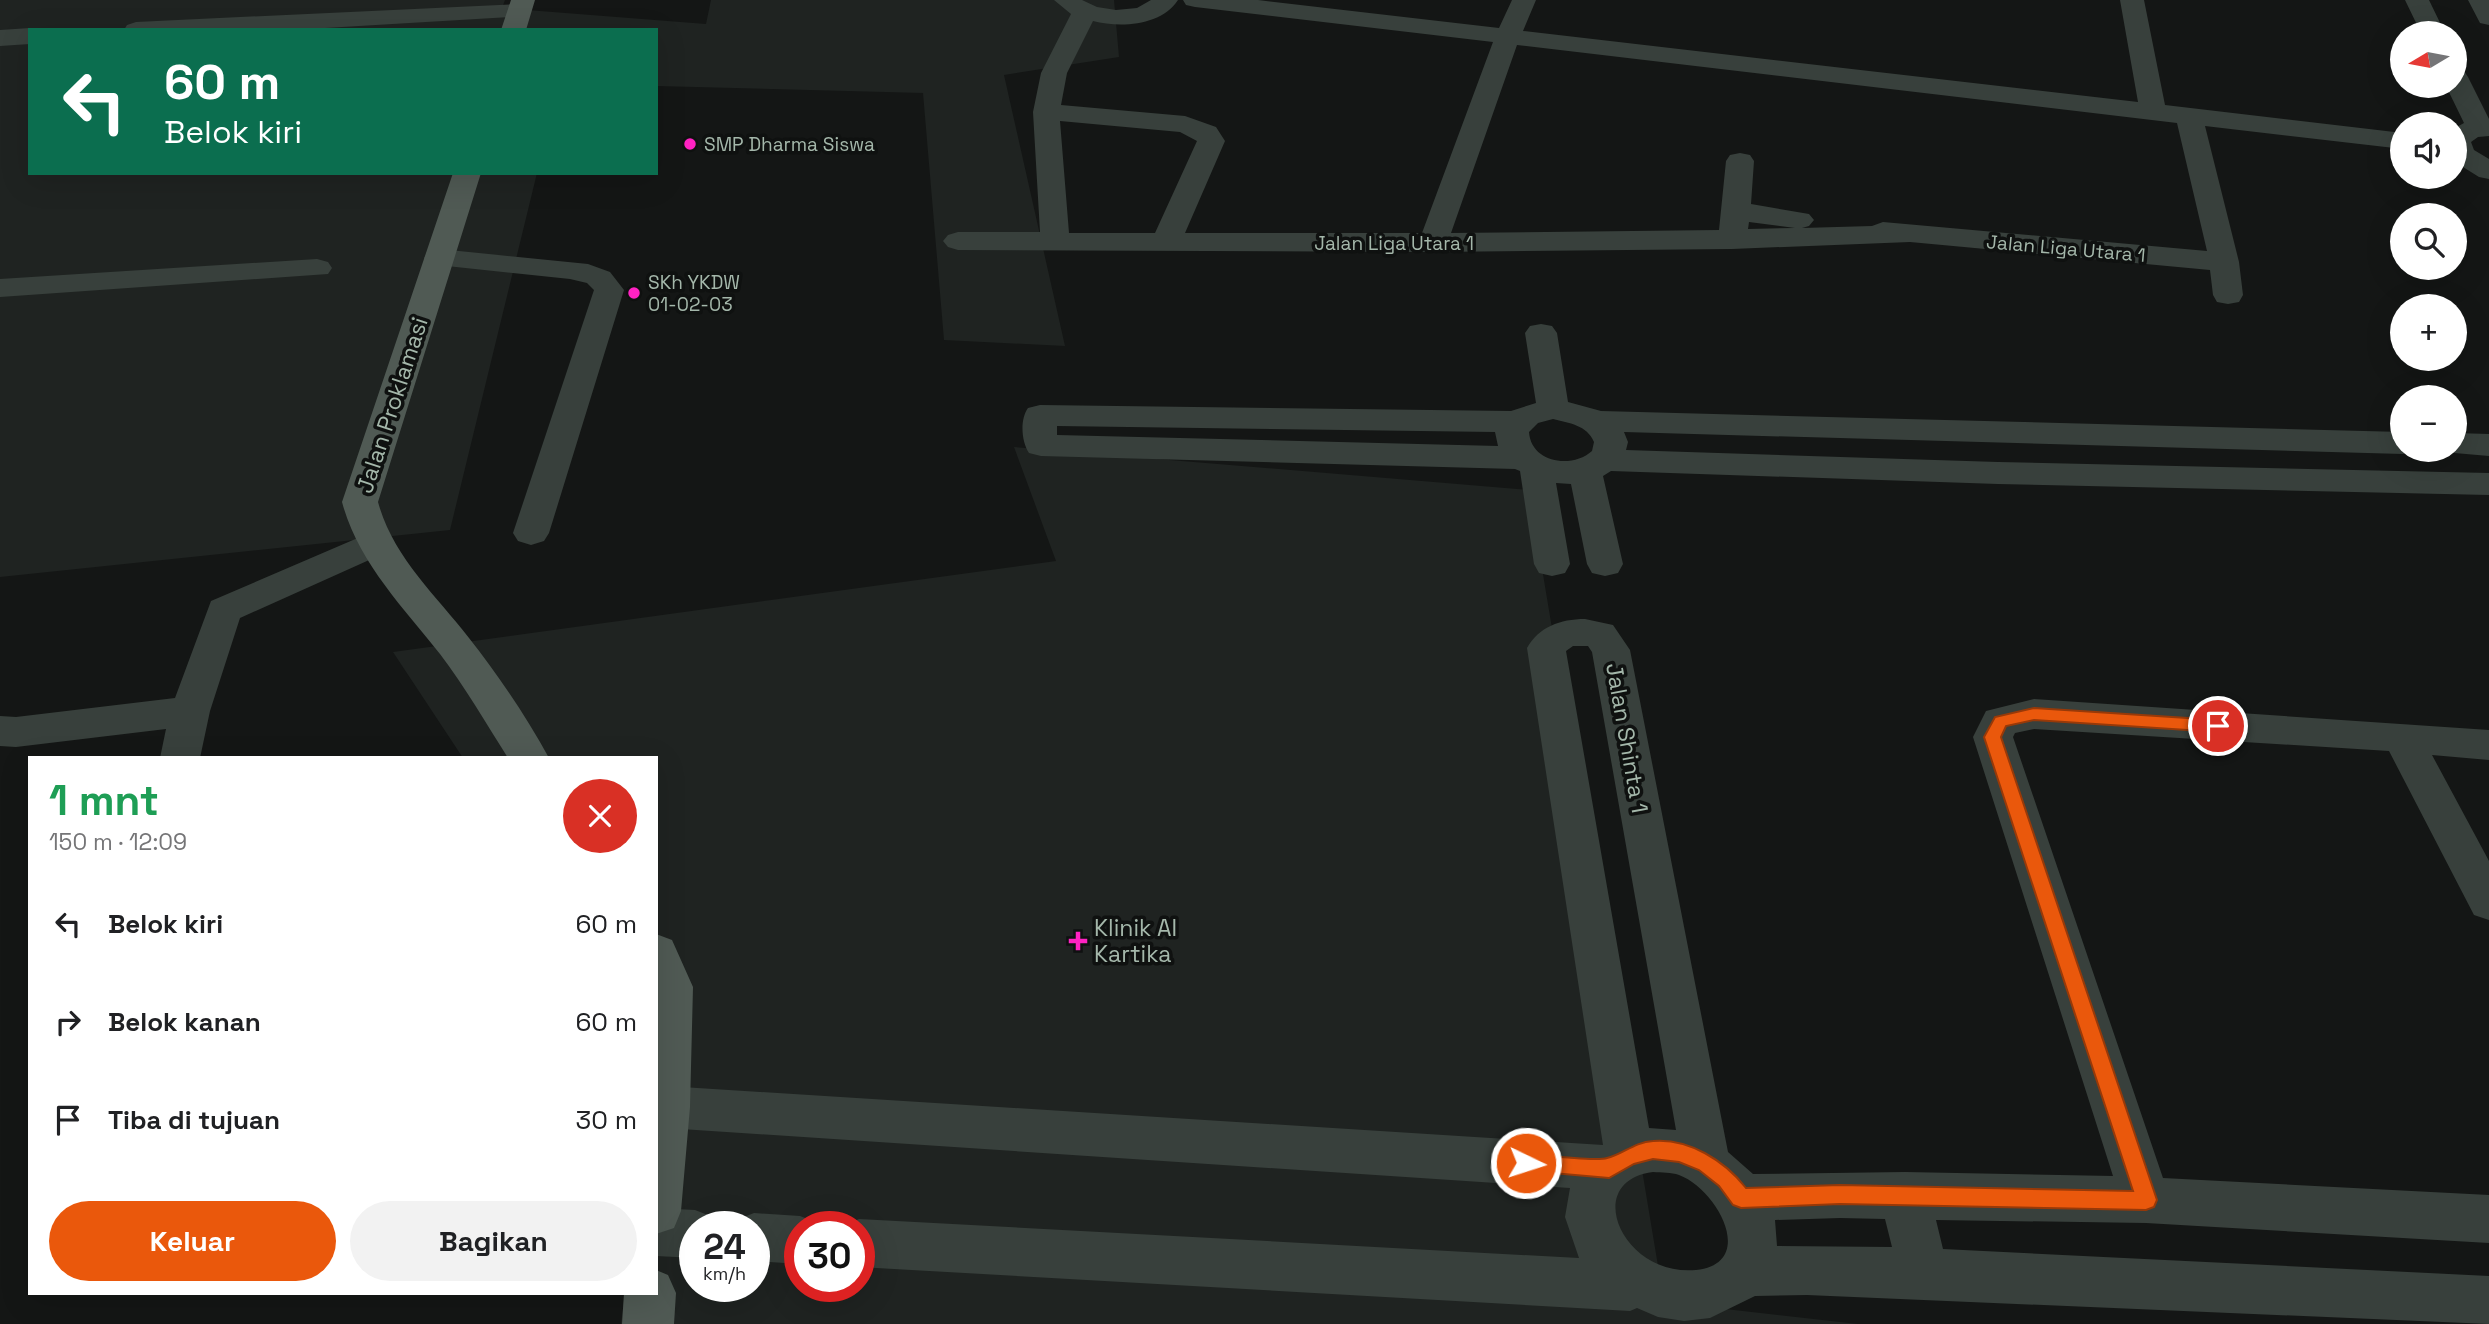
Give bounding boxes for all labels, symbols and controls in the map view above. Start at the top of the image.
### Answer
north arrow [2390,21,2468,98]
map controls [2390,21,2467,462]
text: 60 m [164,51,280,113]
icon: left [49,56,140,147]
text: Belok kiri [164,112,302,152]
button: sound [2390,112,2467,189]
place label: SMP Dharma Siswa [704,132,875,157]
marker: SMP Dharma Siswa [682,136,698,152]
button: search [2390,203,2467,280]
street label: Jalan Liga Utara 1 [1985,229,2147,268]
street label: Jalan Liga Utara 1 [1314,231,1474,256]
place label: SKh YKDW 01-02-03 [648,270,740,317]
marker: SKh YKDW 01-02-03 [626,285,642,301]
button: + [2390,294,2467,371]
street label: Jalan Proklamasi [349,313,435,497]
button: − [2390,385,2467,462]
street label: Jalan Shinta 1 [1599,661,1655,815]
pin [2188,696,2248,756]
icon: arrive [2199,707,2237,745]
text: 1 mnt [49,774,159,827]
button: close [563,779,637,853]
text: 150 m · 12:09 [49,827,187,857]
icon: left [49,905,87,943]
text: Belok kiri [108,907,223,941]
text: 60 m [575,907,637,941]
place label: Klinik AI Kartika [1094,913,1177,969]
marker: Klinik AI Kartika [1068,931,1088,951]
icon: right [49,1003,87,1041]
text: Belok kanan [108,1005,261,1039]
text: 60 m [575,1005,637,1039]
icon: arrive [49,1101,87,1139]
text: Tiba di tujuan [108,1103,280,1137]
text: 30 m [576,1103,637,1137]
position arrow [1489,1126,1563,1200]
button: Keluar [49,1201,336,1281]
button: Bagikan [350,1201,637,1281]
speed limit sign: 30 [784,1211,875,1302]
text: 24 [703,1225,746,1269]
text: km/h [703,1262,746,1285]

